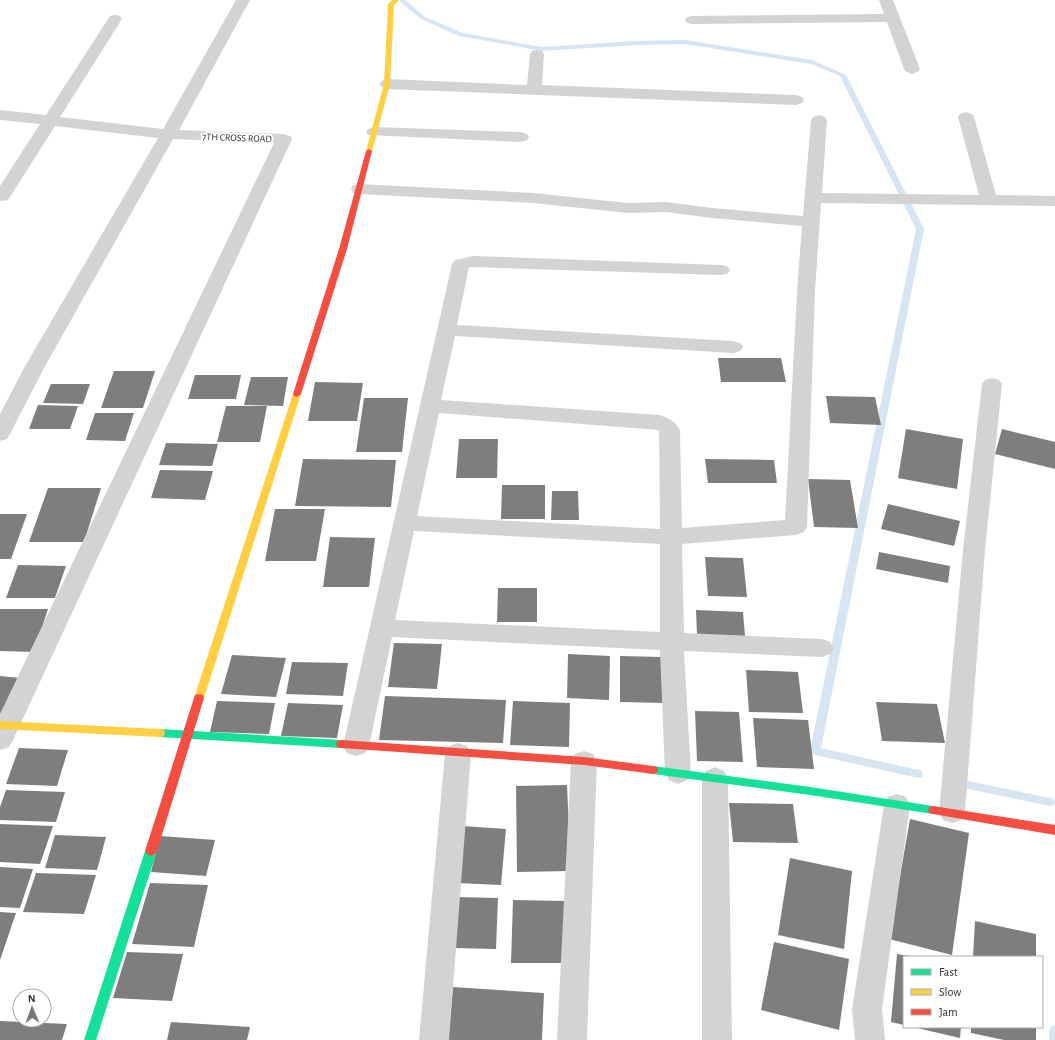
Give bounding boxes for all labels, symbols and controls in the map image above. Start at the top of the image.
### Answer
street label: 7TH CROSS ROAD [202,132,272,144]
legend [903,956,1043,1028]
text: Fast [939,966,958,978]
text: Slow [939,986,961,998]
north arrow [12,988,52,1028]
text: N [28,993,36,1004]
text: Jam [939,1006,958,1018]

